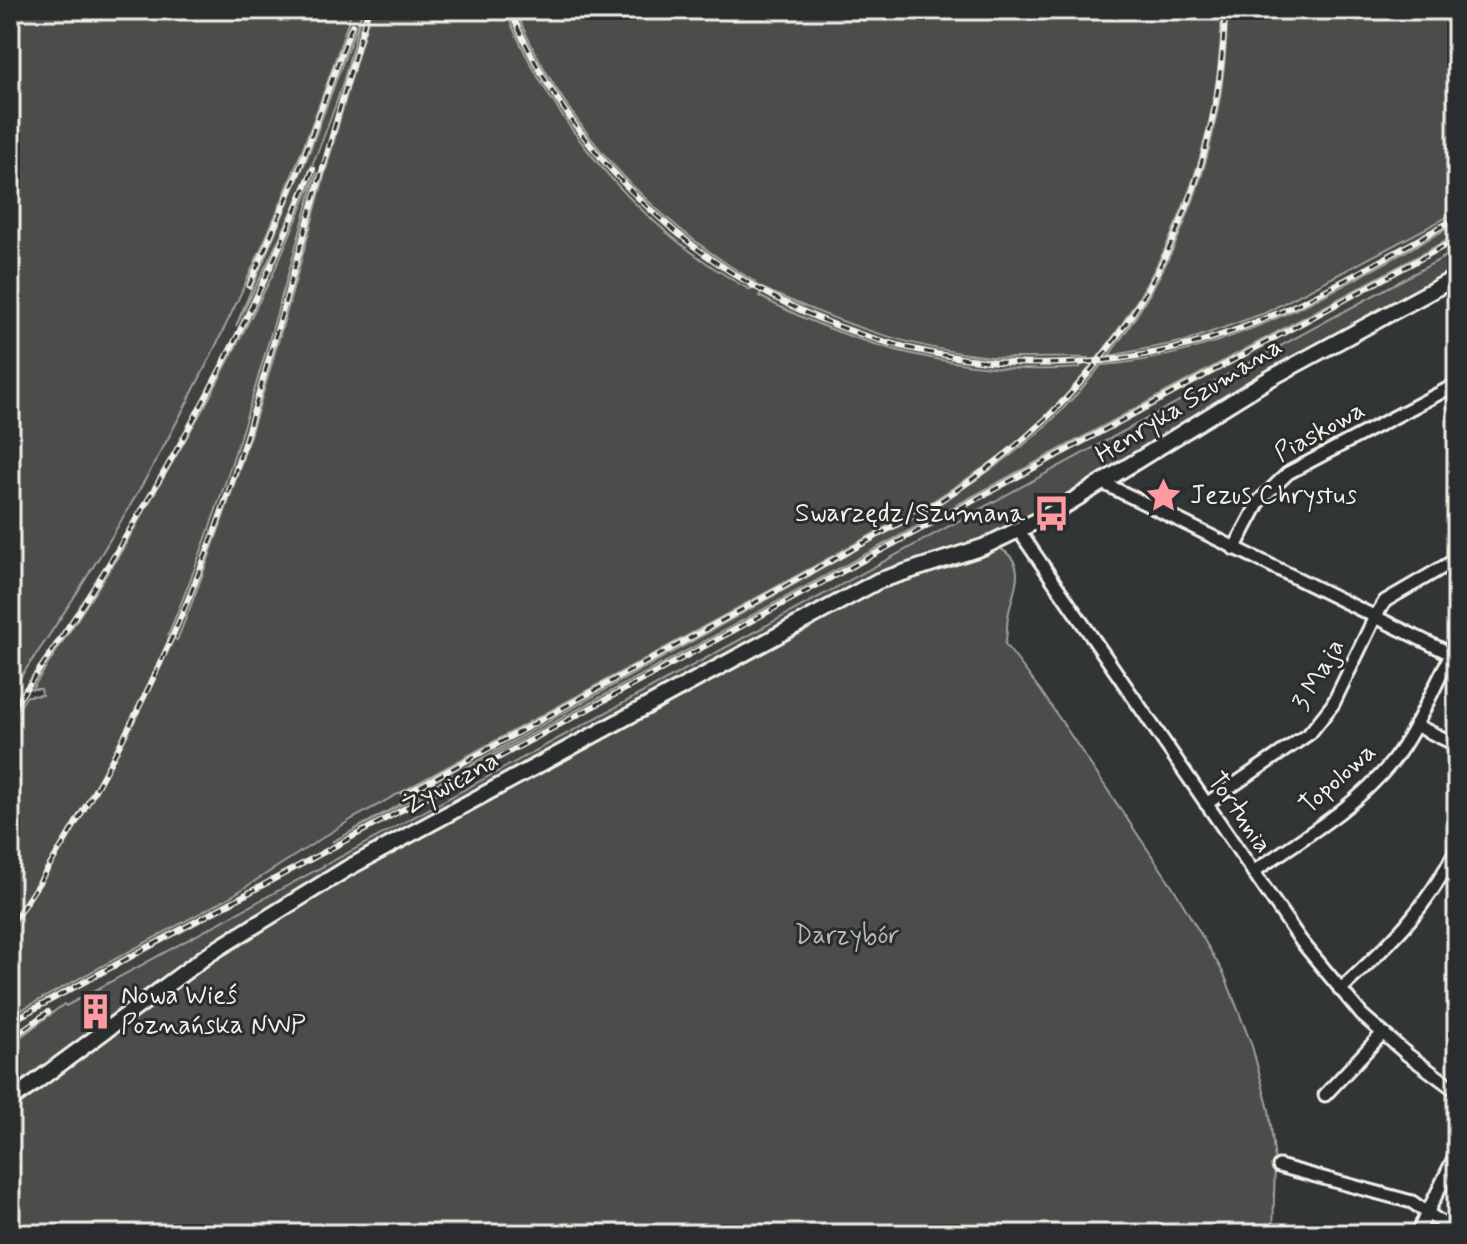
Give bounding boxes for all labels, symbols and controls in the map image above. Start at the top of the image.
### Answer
street label: Henryka Szumana [1089,330,1289,472]
street label: Piaskowa [1269,393,1371,471]
place icon: Jezus Chrystus [1145,477,1183,515]
place label: Jezus Chrystus [1190,479,1357,513]
bus stop icon: Swarzędz/Szumana [1032,495,1070,533]
place label: Swarzędz/Szumana [795,497,1025,531]
street label: 3 Maja [1285,633,1353,717]
street label: Topolowa [1292,736,1384,822]
street label: Żywiczna [397,744,505,824]
street label: Tortunia [1199,766,1279,860]
park label: Darzybór [795,919,900,953]
place label: Nowa Wieś Poznańska NWP [121,979,306,1043]
building icon: Nowa Wieś Poznańska NWP [76,992,114,1030]

